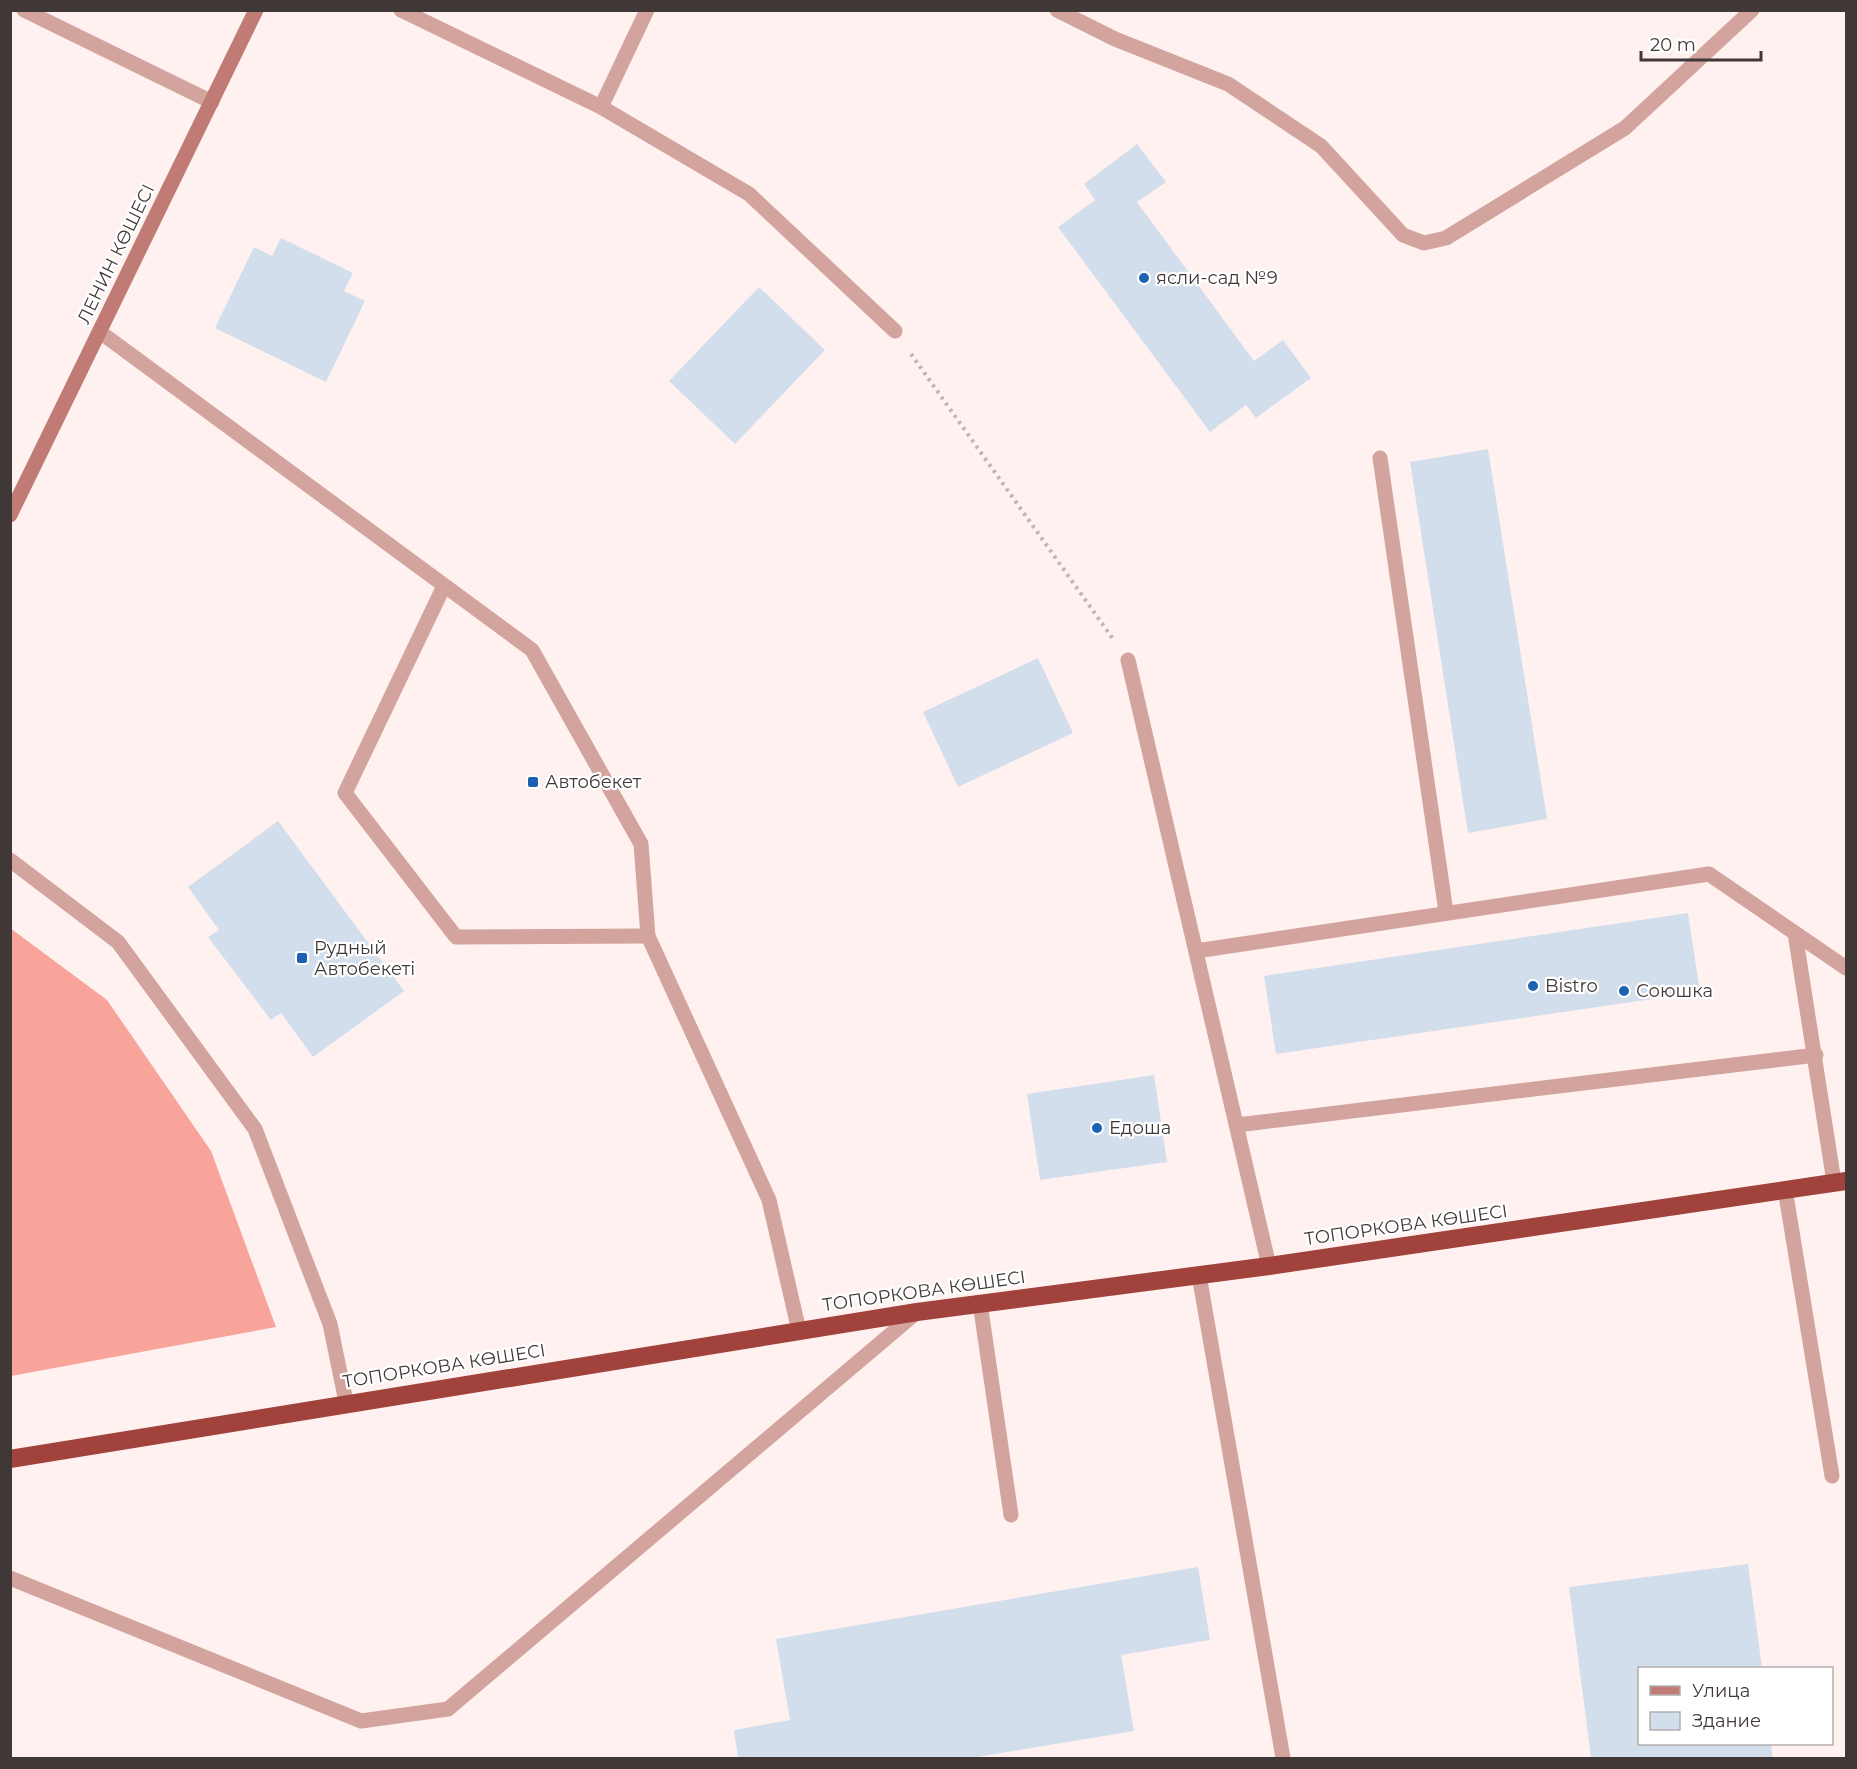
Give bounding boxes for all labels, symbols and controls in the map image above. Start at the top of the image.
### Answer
scale bar [1641,24,1761,62]
text: 20 m [1650,34,1696,56]
street label: ЛЕНИН КӨШЕСІ [73,181,159,327]
place label: ясли-сад №9 [1156,267,1278,289]
marker: ясли-сад №9 [1137,271,1151,285]
place label: Автобекет [545,771,642,793]
marker: Автобекет [526,775,540,789]
place label: Рудный Автобекеті [314,937,415,980]
marker: Рудный Автобекеті [295,951,309,965]
place label: Bistro [1545,975,1598,997]
marker: Bistro [1526,979,1540,993]
place label: Союшка [1636,980,1713,1002]
marker: Союшка [1617,984,1631,998]
place label: Едоша [1109,1117,1171,1139]
marker: Едоша [1090,1121,1104,1135]
street label: ТОПОРКОВА КӨШЕСІ [1303,1200,1509,1250]
street label: ТОПОРКОВА КӨШЕСІ [821,1266,1027,1316]
street label: ТОПОРКОВА КӨШЕСІ [341,1339,547,1393]
legend [1638,1667,1833,1745]
text: Улица [1692,1680,1750,1702]
text: Здание [1692,1710,1761,1732]

